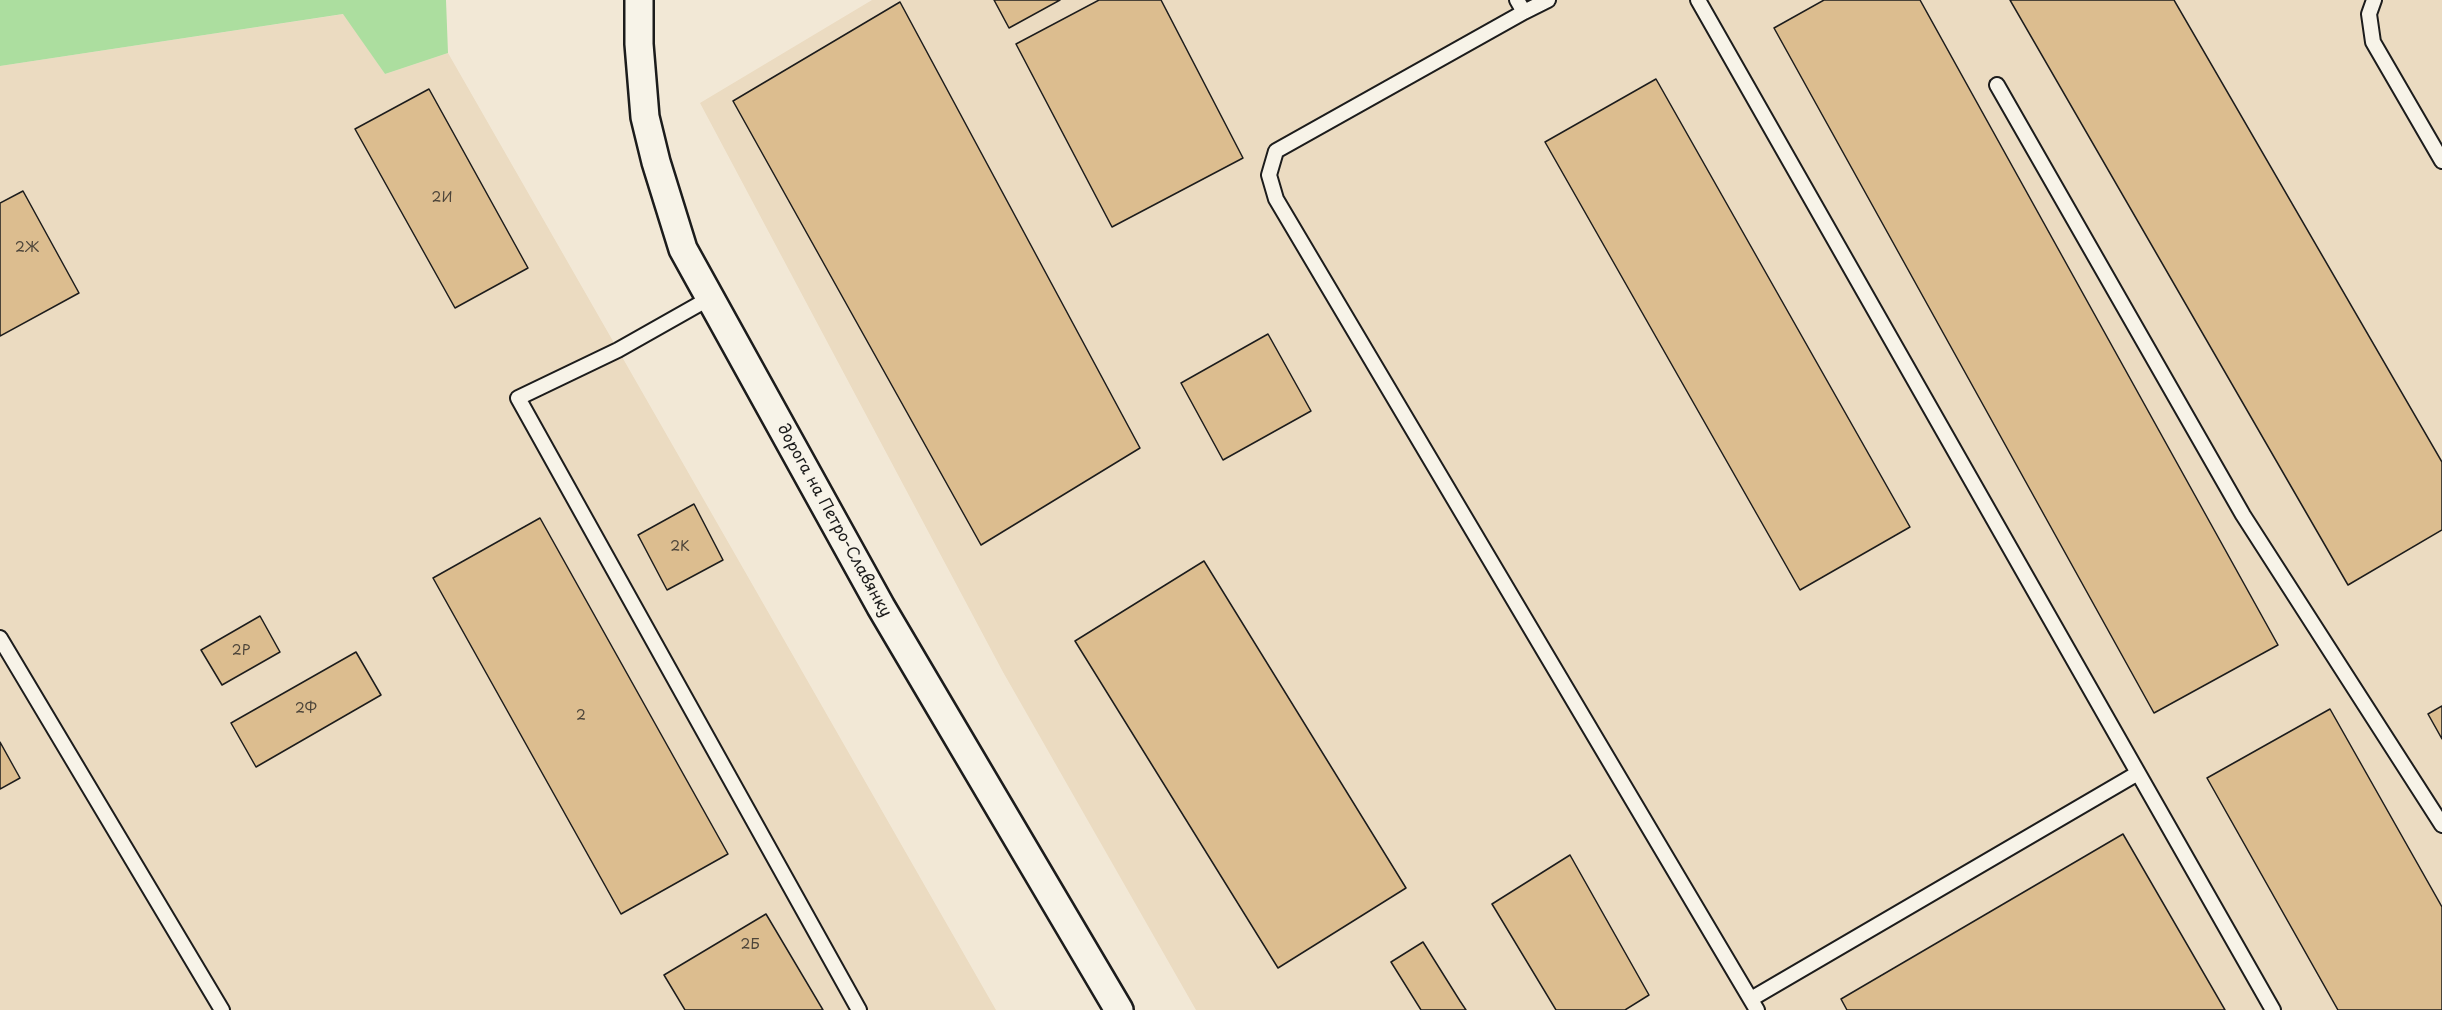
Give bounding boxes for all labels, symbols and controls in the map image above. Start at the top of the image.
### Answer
house number: 2И [432,190,452,206]
house number: 2Ж [15,240,39,256]
street label: дорога на Петро-Славянку [773,421,895,621]
house number: 2К [670,539,690,555]
house number: 2Р [232,643,250,659]
house number: 2Ф [295,701,317,717]
house number: 2 [576,708,586,724]
house number: 2Б [740,937,760,953]

